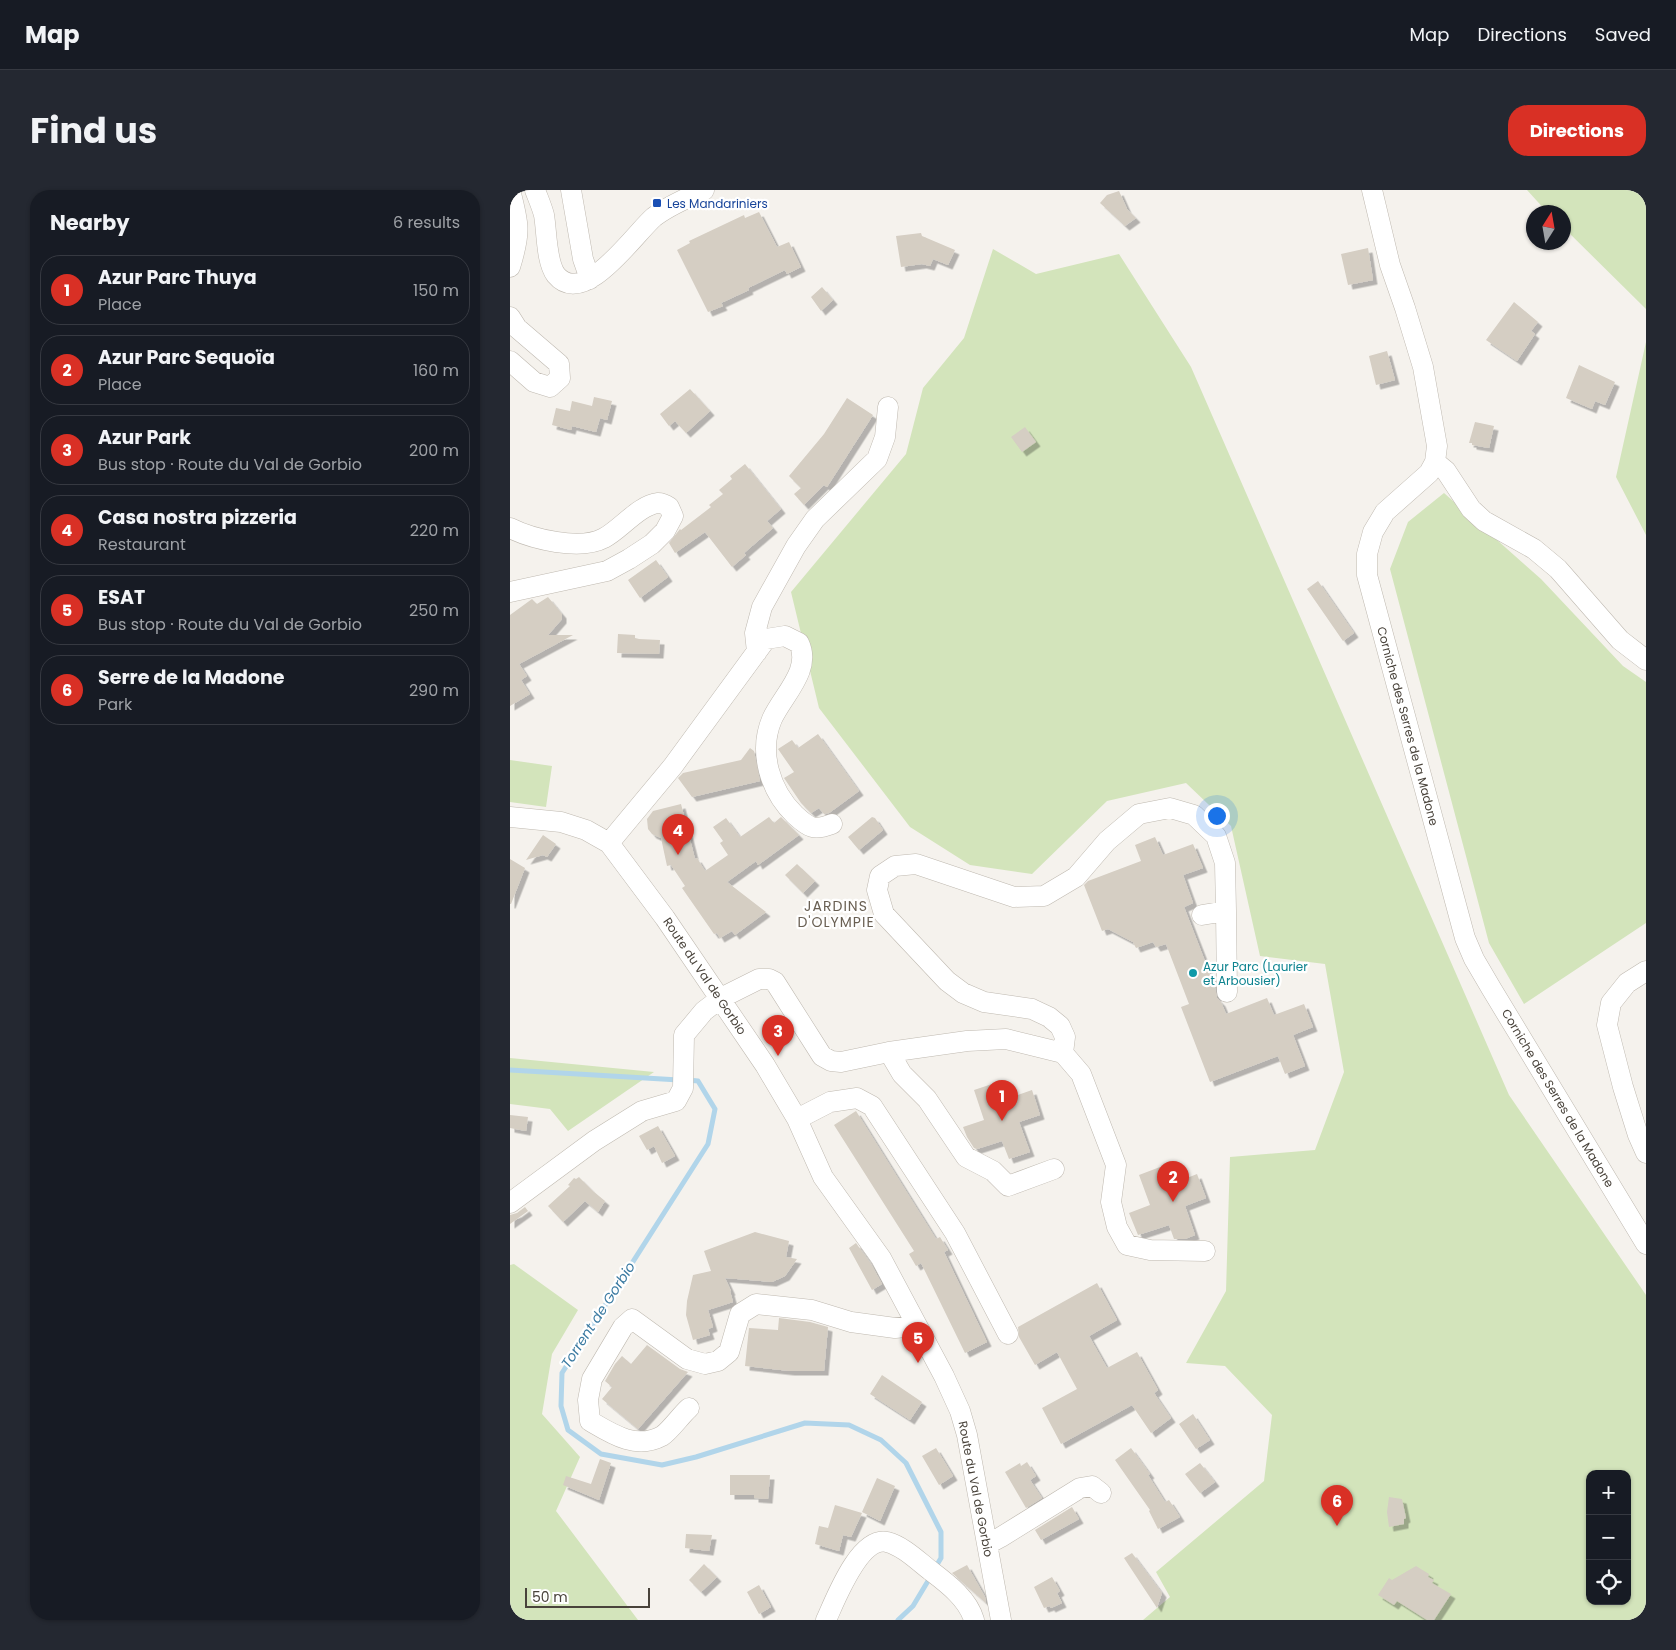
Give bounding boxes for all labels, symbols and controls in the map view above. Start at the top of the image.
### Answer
text: Map [25,18,80,51]
text: Map [1410,22,1449,47]
text: Directions [1477,22,1567,47]
text: Saved [1595,22,1651,47]
button: Directions [1508,105,1646,156]
text: Find us [30,106,157,155]
place label: Les Mandariniers [667,195,768,212]
marker: Les Mandariniers [651,197,663,209]
north arrow [1526,205,1571,250]
text: Nearby [50,208,130,237]
text: 6 results [393,211,460,234]
text: Azur Parc Thuya [98,264,257,291]
text: 1 [64,279,70,302]
text: 150 m [413,279,459,302]
text: Place [98,293,142,316]
text: Azur Parc Sequoïa [98,344,275,371]
text: 2 [62,359,72,382]
text: 160 m [413,359,459,382]
text: Place [98,373,142,396]
text: Azur Park [98,424,191,451]
text: 3 [62,439,72,462]
text: 200 m [409,439,459,462]
text: Bus stop · Route du Val de Gorbio [98,453,362,476]
text: Casa nostra pizzeria [98,504,297,531]
text: 4 [62,519,72,542]
text: 220 m [410,519,459,542]
text: Restaurant [98,533,186,556]
text: ESAT [98,584,145,611]
text: 5 [62,599,72,622]
text: 250 m [409,599,459,622]
text: Bus stop · Route du Val de Gorbio [98,613,362,636]
street label: Corniche des Serres de la Madone [1373,625,1443,827]
text: Serre de la Madone [98,664,284,691]
text: 6 [62,679,72,702]
text: 290 m [409,679,459,702]
text: Park [98,693,132,716]
your location [1204,803,1230,829]
pin: 4 [662,814,694,855]
district label: JARDINS D'OLYMPIE [797,896,875,932]
street label: Route du Val de Gorbio [659,914,751,1038]
place label: Azur Parc (Laurier et Arbousier) [1203,958,1308,989]
marker: Azur Parc (Laurier et Arbousier) [1187,967,1199,979]
street label: Corniche des Serres de la Madone [1498,1006,1618,1190]
pin: 3 [762,1015,794,1056]
pin: 1 [986,1080,1018,1121]
pin: 2 [1157,1161,1189,1202]
water label: Torrent de Gorbio [556,1258,640,1372]
pin: 5 [902,1322,934,1363]
street label: Route du Val de Gorbio [954,1420,998,1559]
map controls [1586,1470,1631,1605]
button: + [1586,1470,1631,1515]
pin: 6 [1321,1485,1353,1526]
button: − [1586,1515,1631,1560]
button: locate [1586,1560,1631,1605]
scale bar [525,1585,650,1608]
text: 50 m [532,1587,568,1607]

